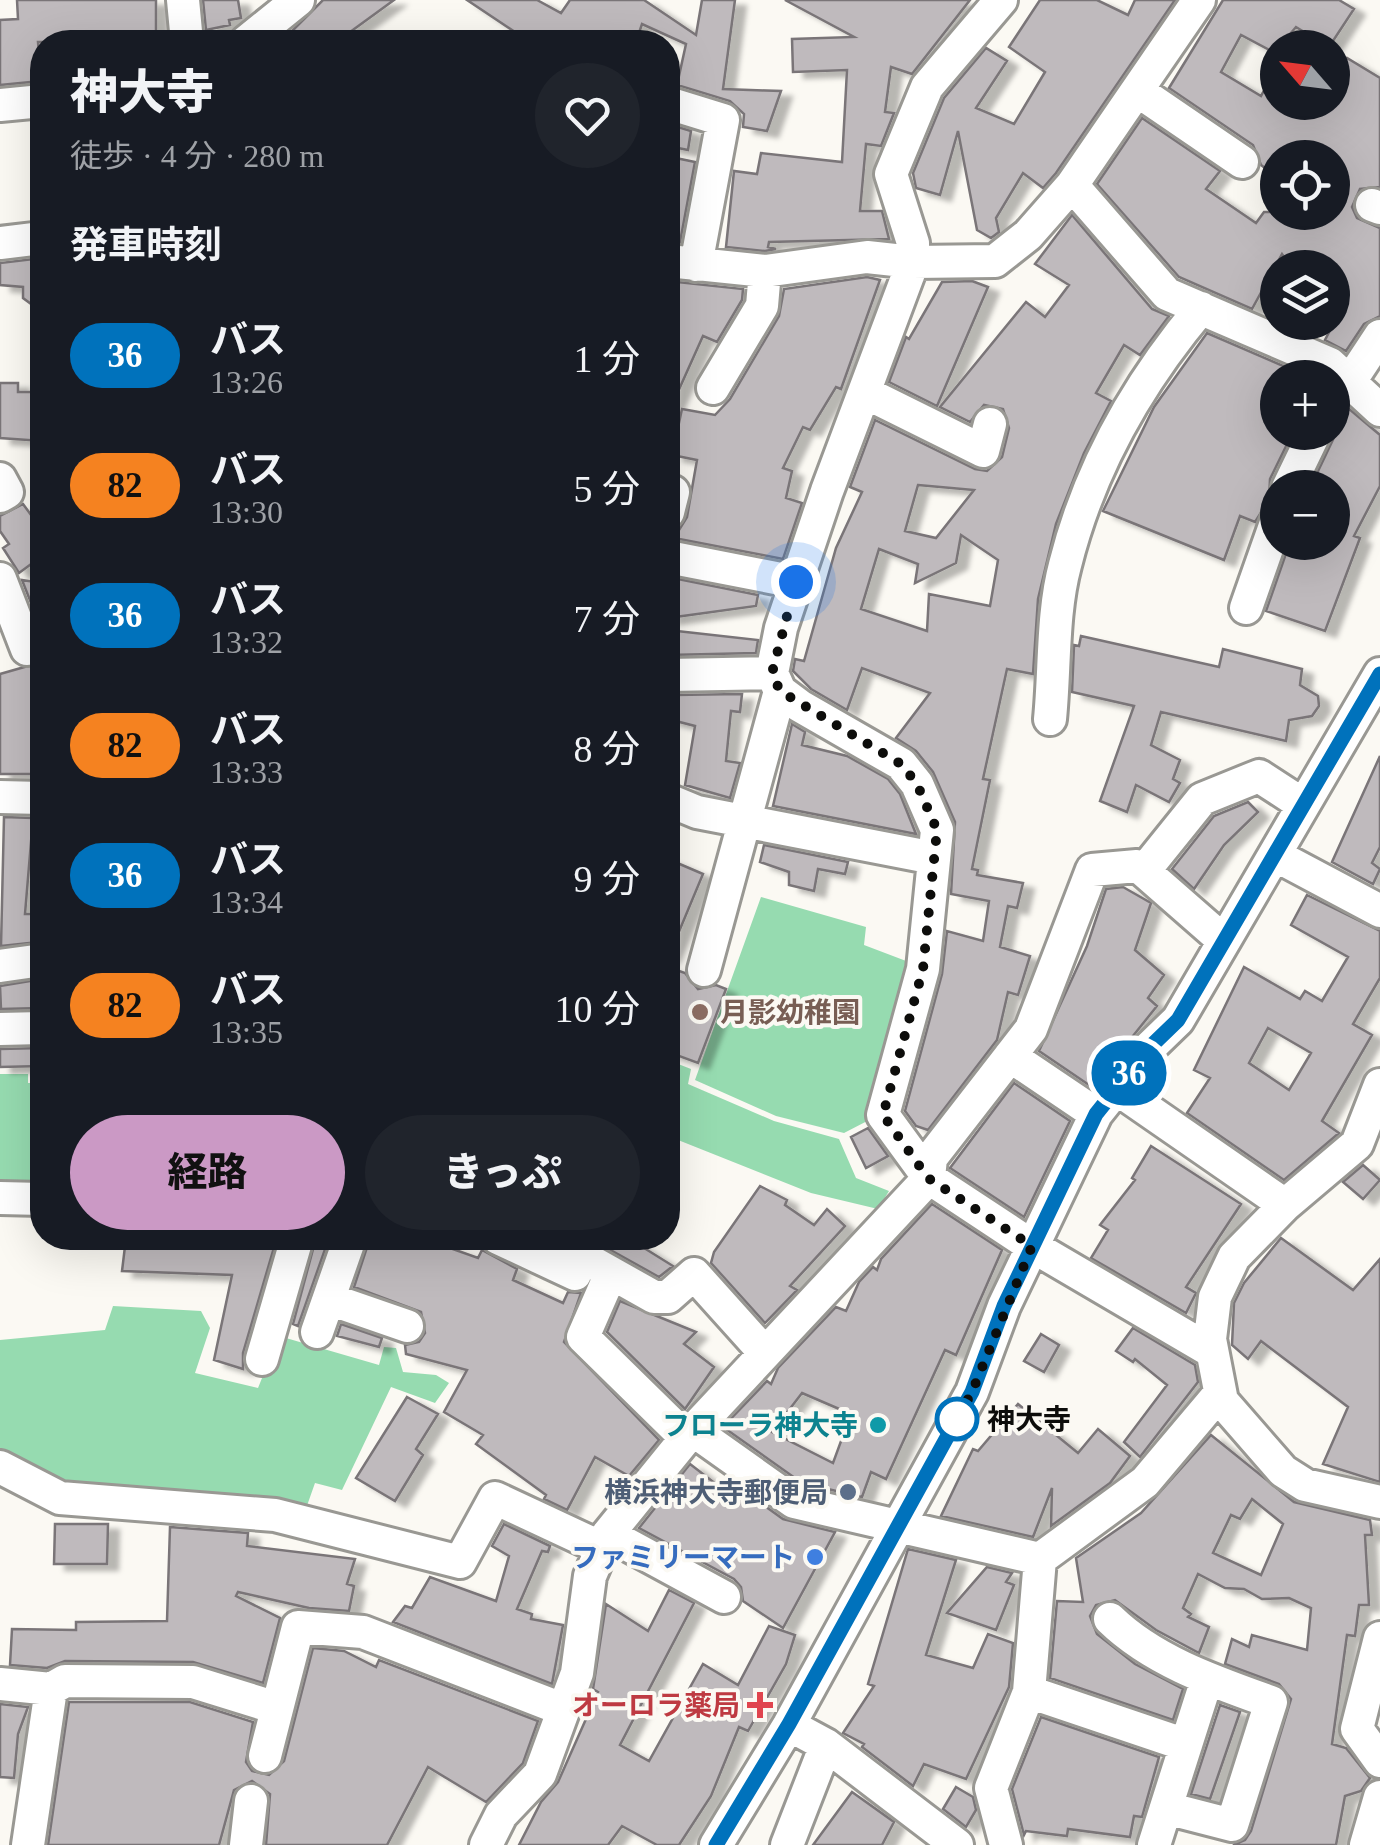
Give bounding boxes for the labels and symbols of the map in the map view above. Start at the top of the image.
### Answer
north arrow [1260,30,1350,120]
your location [771,557,821,607]
place label: 月影幼稚園 [720,997,860,1028]
marker: 月影幼稚園 [689,1001,711,1023]
line badge: 36 [1084,1040,1174,1106]
marker: 神大寺 [936,1398,978,1440]
place label: 神大寺 [987,1404,1071,1435]
place label: フローラ神大寺 [662,1410,858,1441]
marker: フローラ神大寺 [867,1414,889,1436]
place label: 横浜神大寺郵便局 [604,1477,828,1508]
marker: 横浜神大寺郵便局 [837,1481,859,1503]
place label: ファミリーマート [571,1542,795,1573]
marker: ファミリーマート [804,1546,826,1568]
place label: オーロラ薬局 [572,1690,740,1721]
marker: オーロラ薬局 [749,1694,771,1716]

